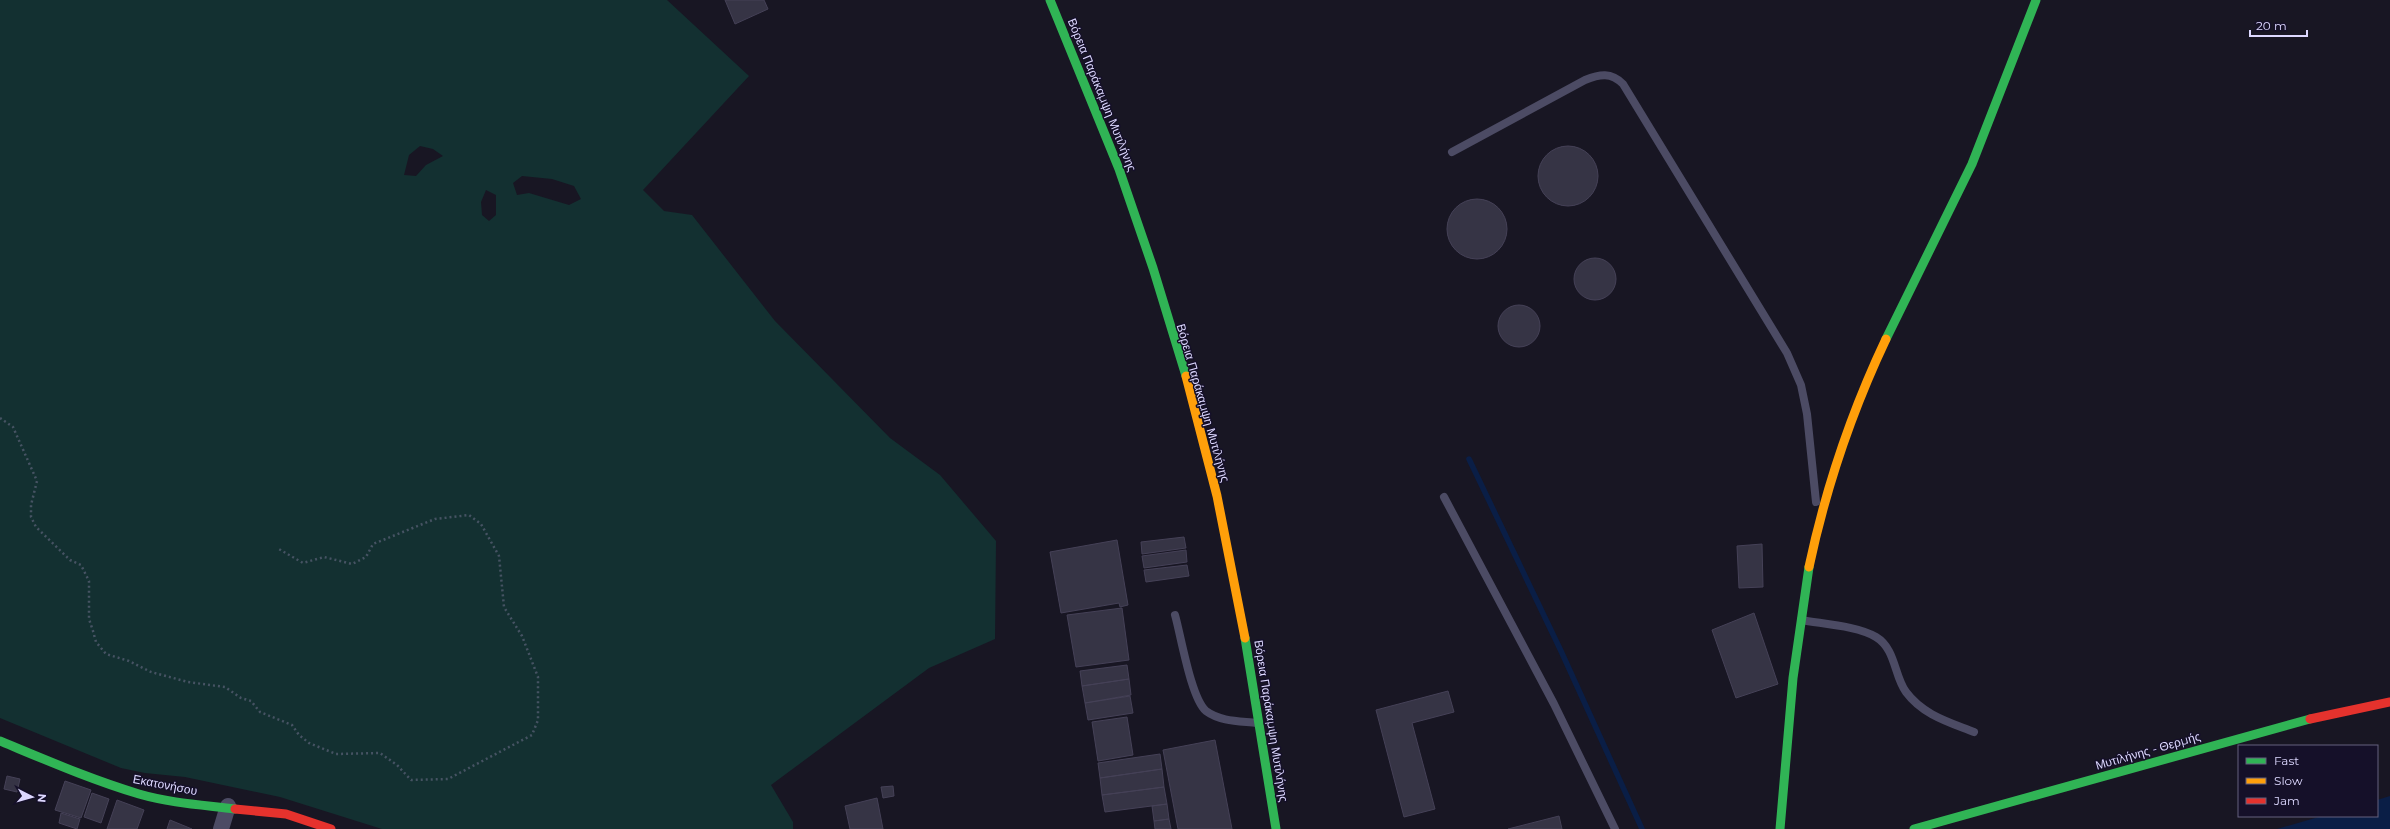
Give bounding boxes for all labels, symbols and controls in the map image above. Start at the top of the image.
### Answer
scale bar [2250,12,2307,38]
street label: Βόρεια Παράκαμψη Μυτιλήνης [1065,16,1140,174]
text: 20 m [2256,18,2287,33]
street label: Βόρεια Παράκαμψη Μυτιλήνης [1174,322,1233,484]
street label: Βόρεια Παράκαμψη Μυτιλήνης [1251,639,1292,803]
street label: Μυτιλήνης - Θερμής [2094,728,2202,773]
legend [2238,745,2378,817]
text: Fast [2274,753,2299,768]
street label: Εκατονήσου [132,771,199,798]
text: Slow [2274,773,2303,788]
north arrow [12,777,52,817]
text: N [35,793,49,803]
text: Jam [2273,793,2300,808]

